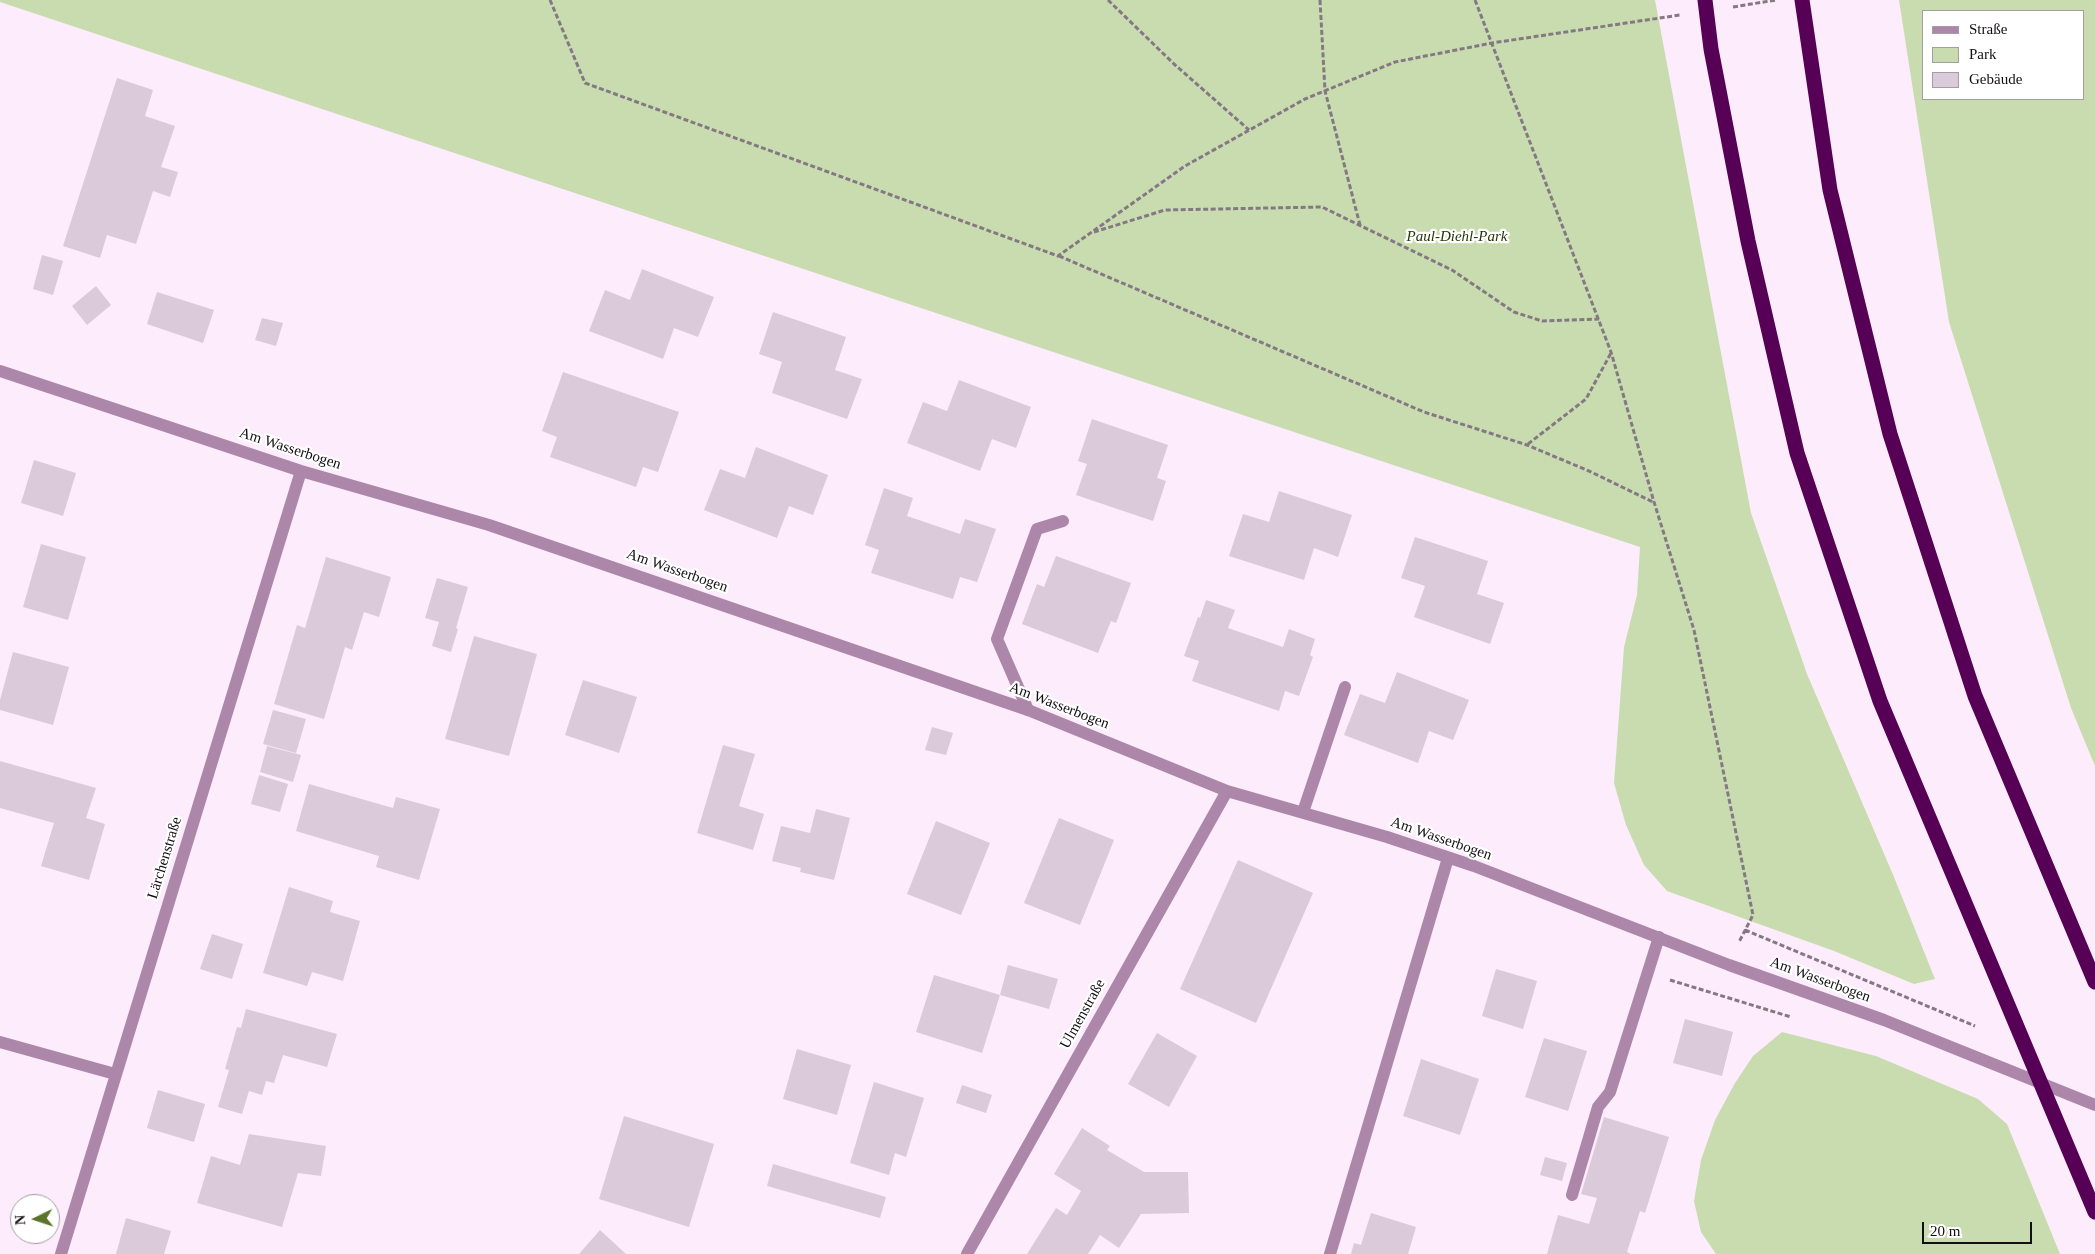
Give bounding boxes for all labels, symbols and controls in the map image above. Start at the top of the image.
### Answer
legend [1922,10,2085,100]
text: Straße [1969,21,2007,37]
text: Park [1969,46,1997,62]
text: Gebäude [1969,71,2022,87]
park label: Paul-Diehl-Park [1407,228,1507,246]
street label: Am Wasserbogen [237,424,343,474]
street label: Am Wasserbogen [624,545,730,597]
street label: Am Wasserbogen [1006,679,1112,733]
street label: Am Wasserbogen [1388,813,1494,865]
street label: Lärchenstraße [144,815,186,901]
street label: Am Wasserbogen [1767,953,1873,1007]
street label: Ulmenstraße [1057,976,1109,1052]
north arrow [10,1194,60,1244]
scale bar [1925,1212,2035,1244]
text: N [13,1214,28,1226]
text: 20 m [1930,1223,1960,1239]

